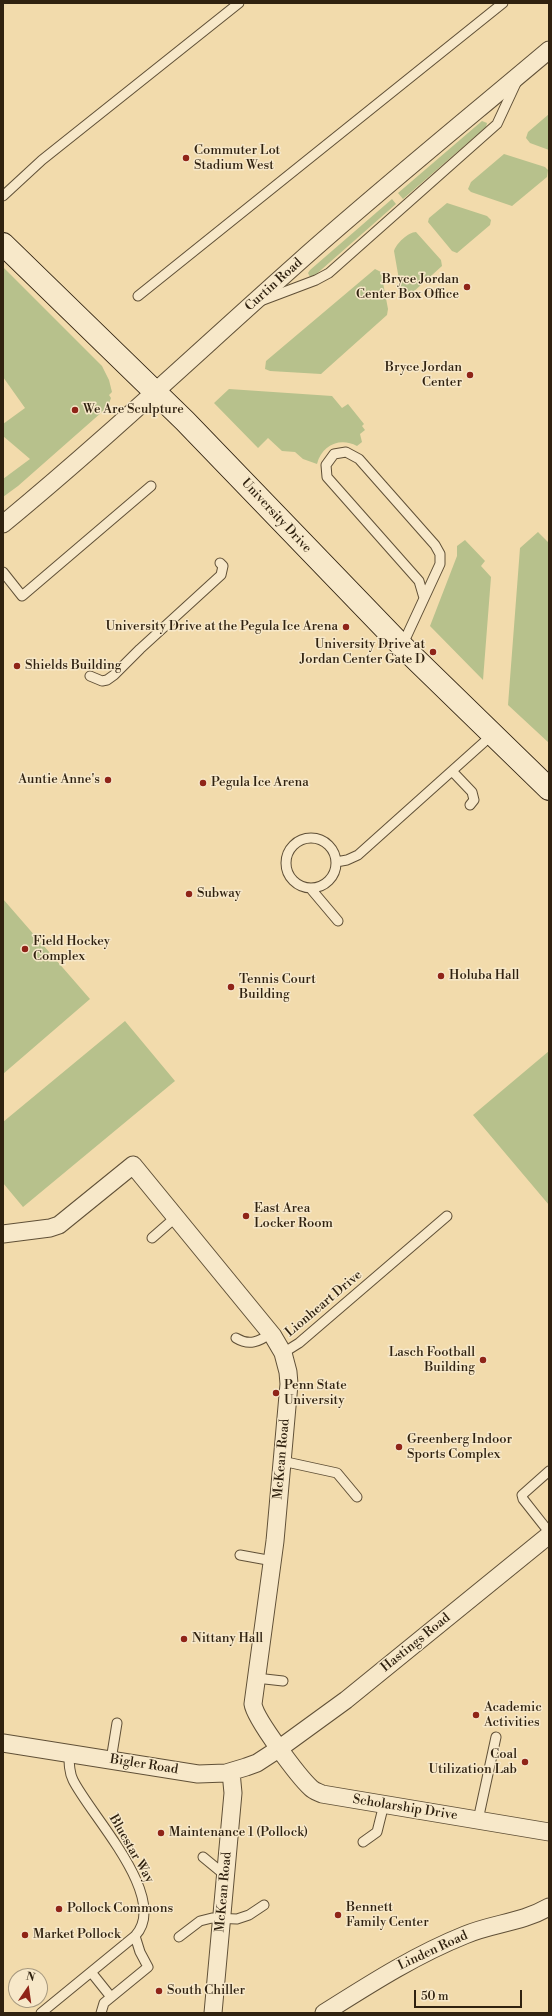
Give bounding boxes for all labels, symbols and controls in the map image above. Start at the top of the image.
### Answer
place label: Commuter Lot Stadium West [194,143,280,174]
marker: Commuter Lot Stadium West [181,153,191,163]
street label: Curtin Road [242,255,306,315]
place label: Bryce Jordan Center Box Office [356,272,459,303]
marker: Bryce Jordan Center Box Office [462,282,472,292]
place label: Bryce Jordan Center [385,360,462,391]
marker: Bryce Jordan Center [465,370,475,380]
place label: We Are Sculpture [83,402,184,418]
marker: We Are Sculpture [70,405,80,415]
street label: University Drive [237,475,315,557]
place label: University Drive at the Pegula Ice Arena [106,619,338,635]
marker: University Drive at the Pegula Ice Arena [341,622,351,632]
place label: University Drive at Jordan Center Gate D [300,637,425,668]
marker: University Drive at Jordan Center Gate D [428,647,438,657]
place label: Shields Building [25,658,122,674]
marker: Shields Building [12,661,22,671]
place label: Auntie Anne's [18,772,100,788]
marker: Auntie Anne's [103,775,113,785]
place label: Pegula Ice Arena [211,775,309,791]
marker: Pegula Ice Arena [198,778,208,788]
place label: Subway [197,886,241,902]
marker: Subway [184,889,194,899]
place label: Field Hockey Complex [33,934,110,965]
marker: Field Hockey Complex [20,944,30,954]
place label: Holuba Hall [449,968,519,984]
marker: Holuba Hall [436,971,446,981]
place label: Tennis Court Building [239,972,316,1003]
marker: Tennis Court Building [226,982,236,992]
place label: East Area Locker Room [254,1201,333,1232]
marker: East Area Locker Room [241,1211,251,1221]
street label: Lionheart Drive [283,1267,365,1341]
place label: Lasch Football Building [389,1345,475,1376]
marker: Lasch Football Building [478,1355,488,1365]
place label: Penn State University [284,1378,347,1409]
marker: Penn State University [271,1388,281,1398]
street label: McKean Road [271,1418,293,1500]
place label: Greenberg Indoor Sports Complex [407,1432,512,1463]
marker: Greenberg Indoor Sports Complex [394,1442,404,1452]
street label: Hastings Road [378,1610,454,1676]
place label: Nittany Hall [192,1631,263,1647]
marker: Nittany Hall [179,1634,189,1644]
place label: Academic Activities [484,1700,542,1731]
marker: Academic Activities [471,1710,481,1720]
place label: Coal Utilization Lab [429,1747,517,1778]
street label: Bigler Road [109,1752,179,1778]
marker: Coal Utilization Lab [520,1757,530,1767]
street label: Scholarship Drive [351,1792,459,1824]
street label: Bluestar Way [105,1812,157,1886]
place label: Maintenance 1 (Pollock) [169,1825,308,1841]
marker: Maintenance 1 (Pollock) [156,1828,166,1838]
street label: McKean Road [213,1851,235,1933]
place label: Bennett Family Center [346,1900,429,1931]
place label: Pollock Commons [67,1901,173,1917]
marker: Pollock Commons [54,1904,64,1914]
marker: Bennett Family Center [333,1910,343,1920]
place label: Market Pollock [33,1927,121,1943]
street label: Linden Road [396,1928,470,1974]
marker: Market Pollock [20,1930,30,1940]
north arrow [8,1968,48,2008]
text: N [25,1969,36,1985]
scale bar [416,1982,524,2008]
place label: South Chiller [167,1983,245,1999]
marker: South Chiller [154,1986,164,1996]
text: 50 m [421,1989,449,2004]

